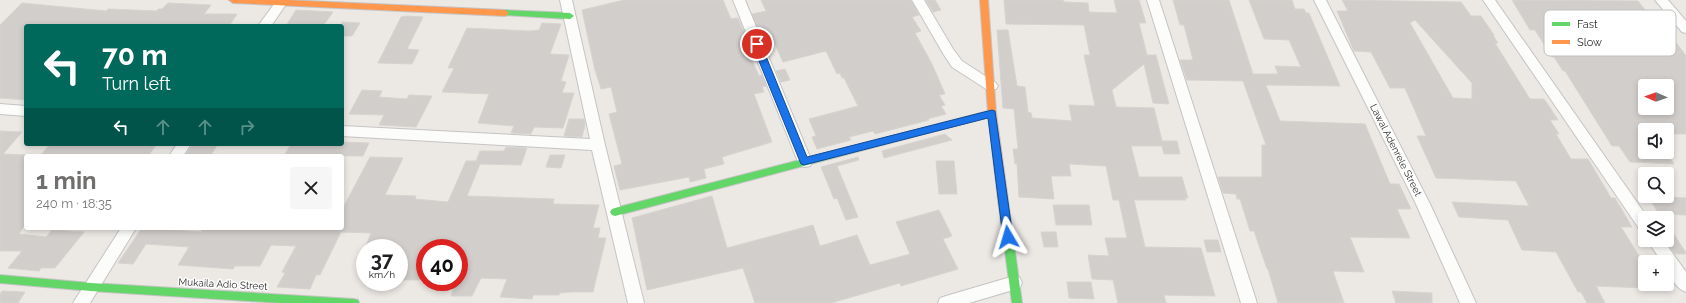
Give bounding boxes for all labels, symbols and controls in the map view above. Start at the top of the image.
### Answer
legend [1544,10,1676,56]
text: Fast [1577,18,1598,31]
pin [740,27,774,61]
icon: arrive [746,33,768,55]
text: Slow [1577,36,1602,49]
text: 70 m [102,39,168,72]
icon: left [36,40,88,92]
text: Turn left [102,73,171,94]
north arrow [1638,79,1674,115]
map controls [1638,79,1674,291]
street label: Lawal Adenrele Street [1368,102,1424,198]
icon: left [110,116,132,138]
icon: ahead [152,116,174,138]
icon: ahead [194,116,216,138]
icon: right [236,116,258,138]
button: sound [1638,123,1674,159]
text: 1 min [36,166,97,195]
button: close [290,167,332,209]
button: search [1638,167,1674,203]
text: 240 m · 18:35 [36,196,112,211]
button: layers [1638,211,1674,247]
position arrow [987,216,1029,258]
speed limit sign: 40 [416,239,468,291]
text: 37 [371,248,393,272]
button: + [1638,255,1674,291]
text: km/h [369,269,395,280]
street label: Mukaila Adio Street [178,276,269,292]

